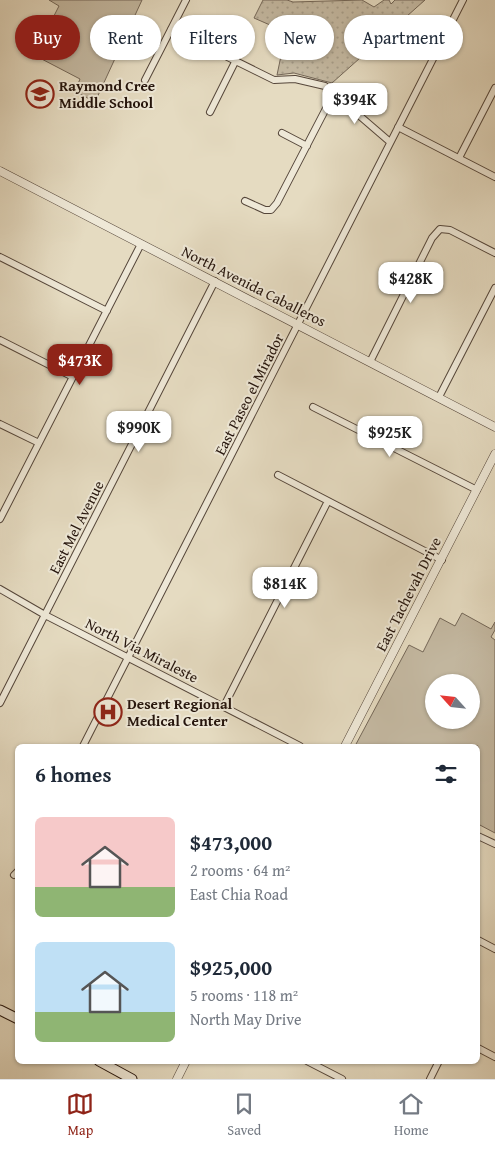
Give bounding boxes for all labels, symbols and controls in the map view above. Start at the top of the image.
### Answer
chip: Buy [15,15,80,60]
chip: Rent [90,15,161,60]
chip: Filters [171,15,255,60]
chip: New [265,15,334,60]
chip: Apartment [344,15,463,60]
place label: Raymond Cree Middle School [59,75,155,113]
school or university icon: Raymond Cree Middle School [25,79,55,109]
pin: $394K [320,82,390,125]
text: $394K [333,87,377,111]
street label: North Avenida Caballeros [178,240,330,332]
pin: $428K [376,262,446,304]
text: $428K [389,266,433,290]
street label: East Paseo el Mirador [209,329,289,459]
pin: $473K [45,344,115,386]
text: $473K [58,348,102,372]
pin: $990K [104,410,174,453]
text: $990K [117,415,161,439]
pin: $925K [355,416,425,458]
text: $925K [368,420,412,444]
street label: East Mel Avenue [43,477,109,577]
street label: East Tachevah Drive [370,533,446,655]
pin: $814K [250,566,320,609]
text: $814K [263,571,307,595]
street label: North Via Miraleste [82,612,202,688]
north arrow [425,674,480,729]
map controls [425,674,480,729]
place label: Desert Regional Medical Center [127,693,233,731]
hospital icon: Desert Regional Medical Center [93,697,123,727]
text: 6 homes [35,759,111,790]
icon: filters [432,760,460,788]
text: $473,000 [190,827,272,858]
icon: home [75,837,135,897]
text: 2 rooms · 64 m² [190,858,290,882]
text: East Chia Road [190,882,288,906]
text: $925,000 [190,952,272,983]
icon: home [75,962,135,1022]
text: 5 rooms · 118 m² [190,983,298,1007]
text: North May Drive [190,1007,301,1031]
tab: Map [66,1090,94,1140]
tab: Saved [227,1090,261,1140]
tab: Home [394,1090,429,1140]

